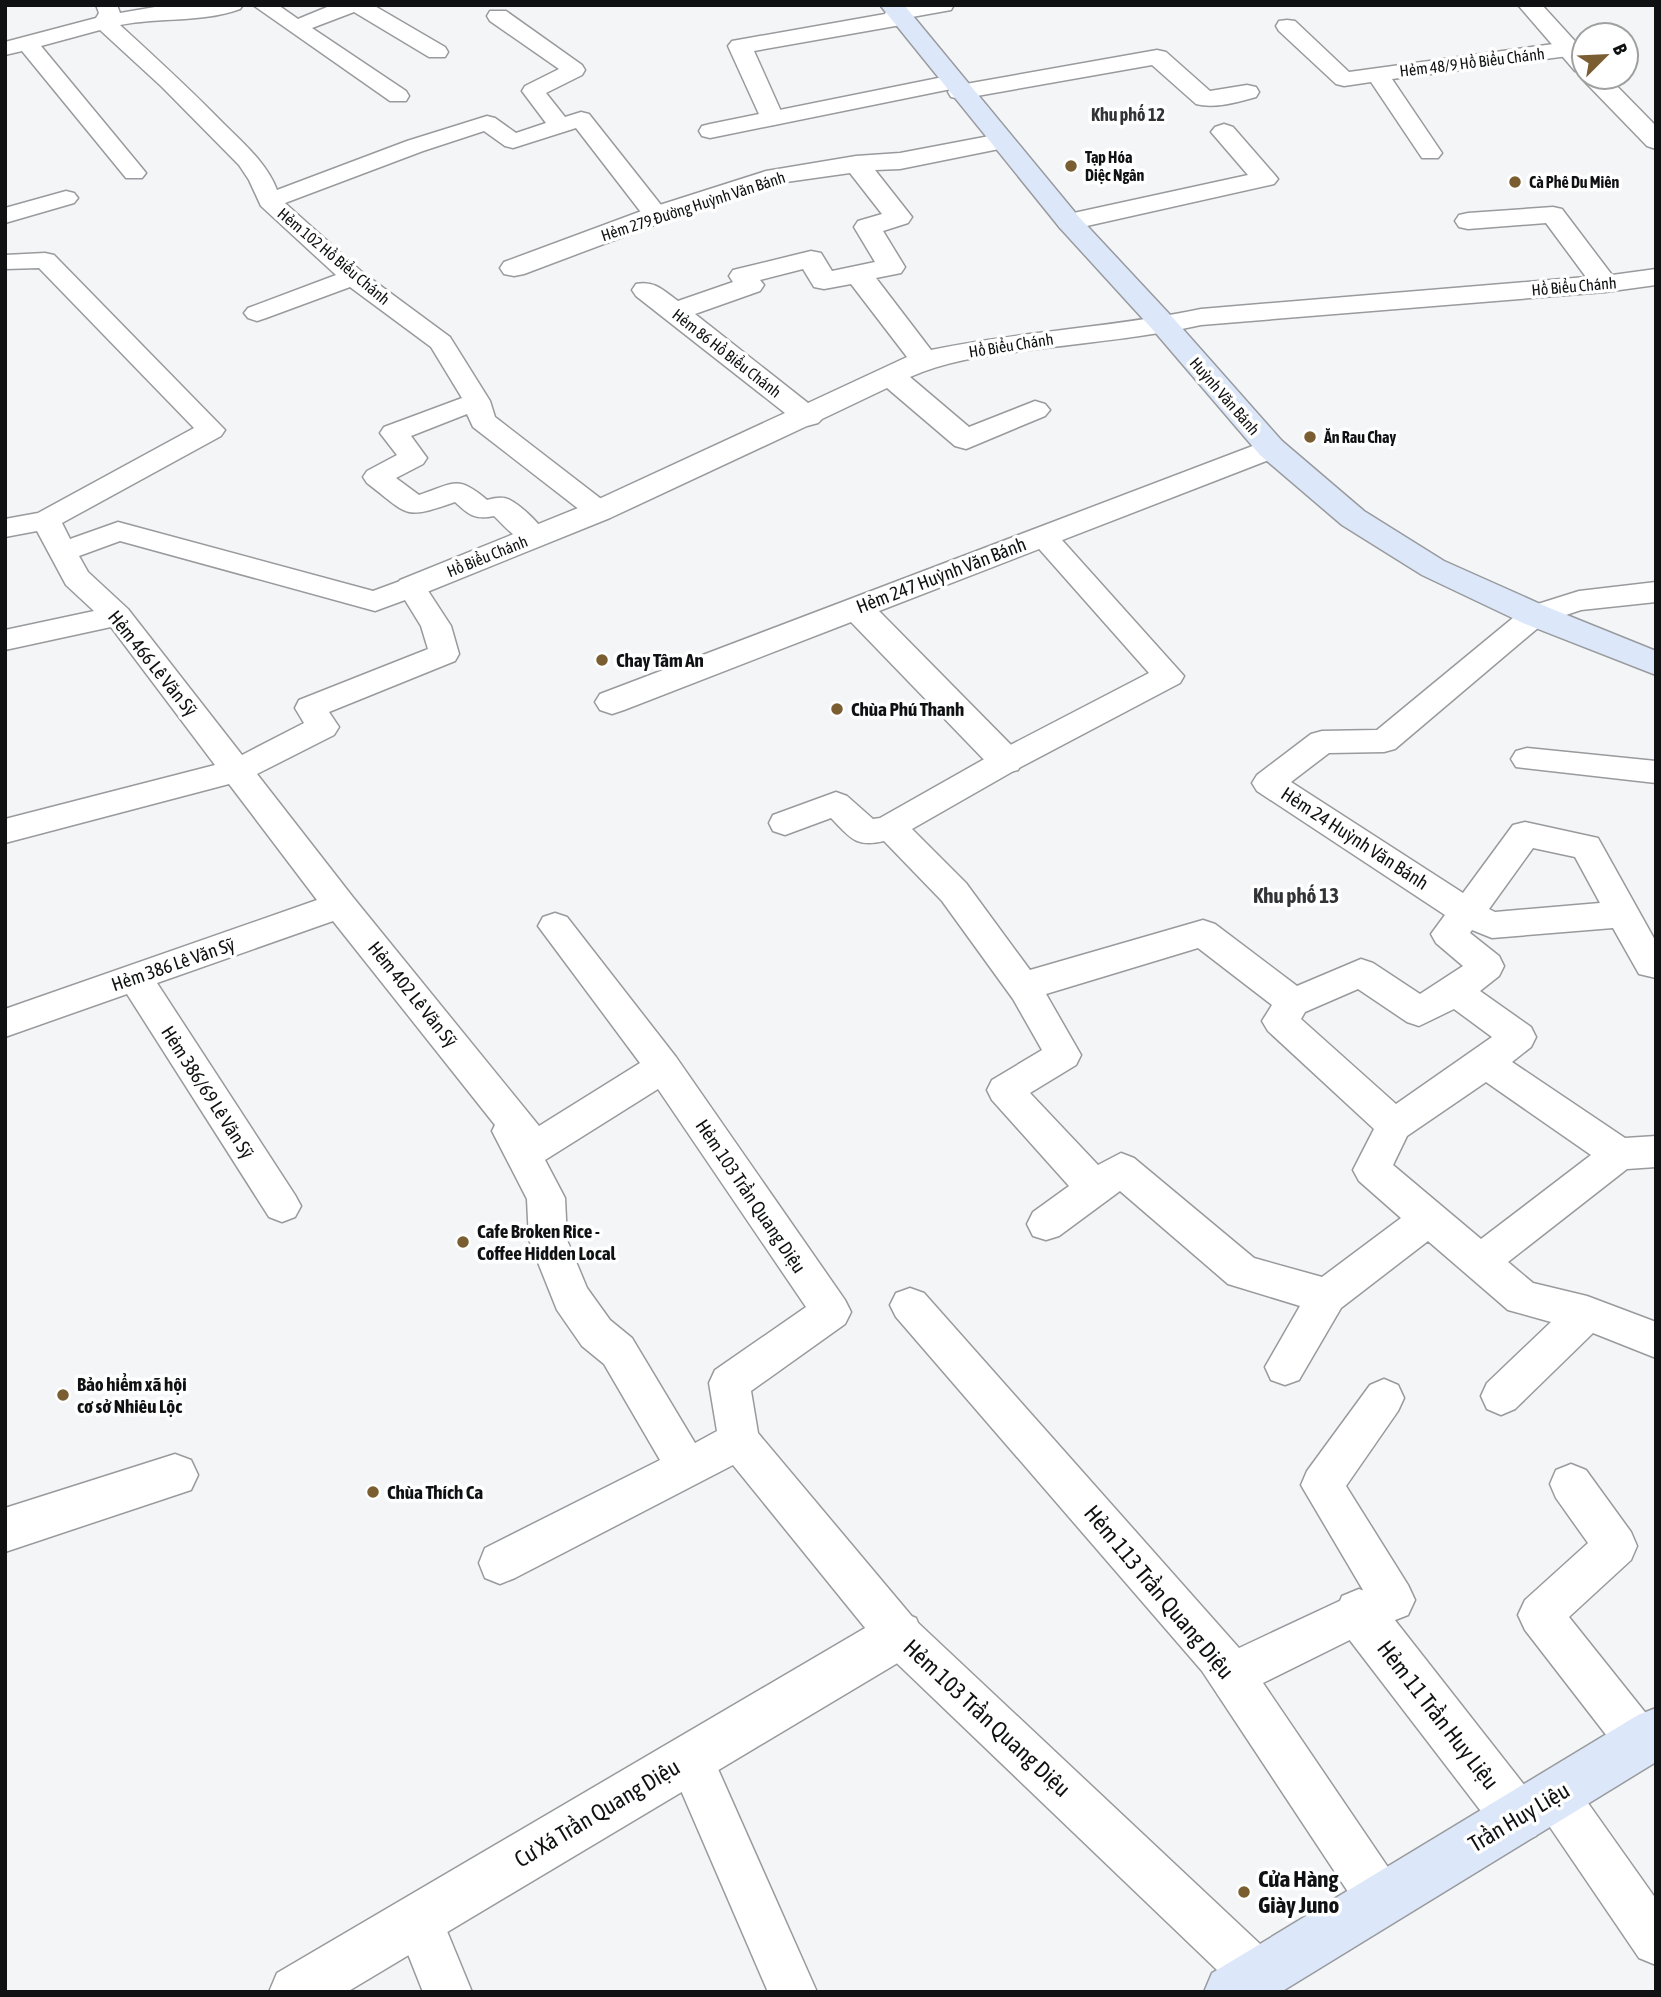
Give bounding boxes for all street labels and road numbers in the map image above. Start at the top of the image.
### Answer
street label: Hẻm 48/9 Hồ Biểu Chánh [1398,43,1545,80]
street label: Hẻm 279 Đường Huỳnh Văn Bánh [599,168,788,245]
street label: Hẻm 102 Hồ Biểu Chánh [274,203,394,308]
street label: Hồ Biểu Chánh [1531,272,1617,299]
street label: Hẻm 86 Hồ Biểu Chánh [669,304,786,401]
street label: Hồ Biểu Chánh [967,328,1055,361]
street label: Huỳnh Văn Bánh [1186,354,1263,439]
street label: Hồ Biểu Chánh [444,531,530,580]
street label: Hẻm 247 Huỳnh Văn Bánh [853,532,1029,618]
street label: Hẻm 466 Lê Văn Sỹ [104,606,202,720]
street label: Hẻm 24 Huỳnh Văn Bánh [1277,782,1433,894]
street label: Hẻm 386 Lê Văn Sỹ [108,933,238,995]
street label: Hẻm 402 Lê Văn Sỹ [364,937,462,1051]
street label: Hẻm 386/69 Lê Văn Sỹ [157,1022,259,1162]
street label: Hẻm 103 Trần Quang Diệu [691,1115,811,1277]
street label: Hẻm 113 Trần Quang Diệu [1079,1500,1239,1684]
street label: Hẻm 103 Trần Quang Diệu [898,1634,1076,1802]
street label: Hẻm 11 Trần Huy Liệu [1372,1636,1504,1794]
street label: Cư Xá Trần Quang Diệu [510,1753,684,1873]
street label: Trần Huy Liệu [1464,1777,1574,1857]

